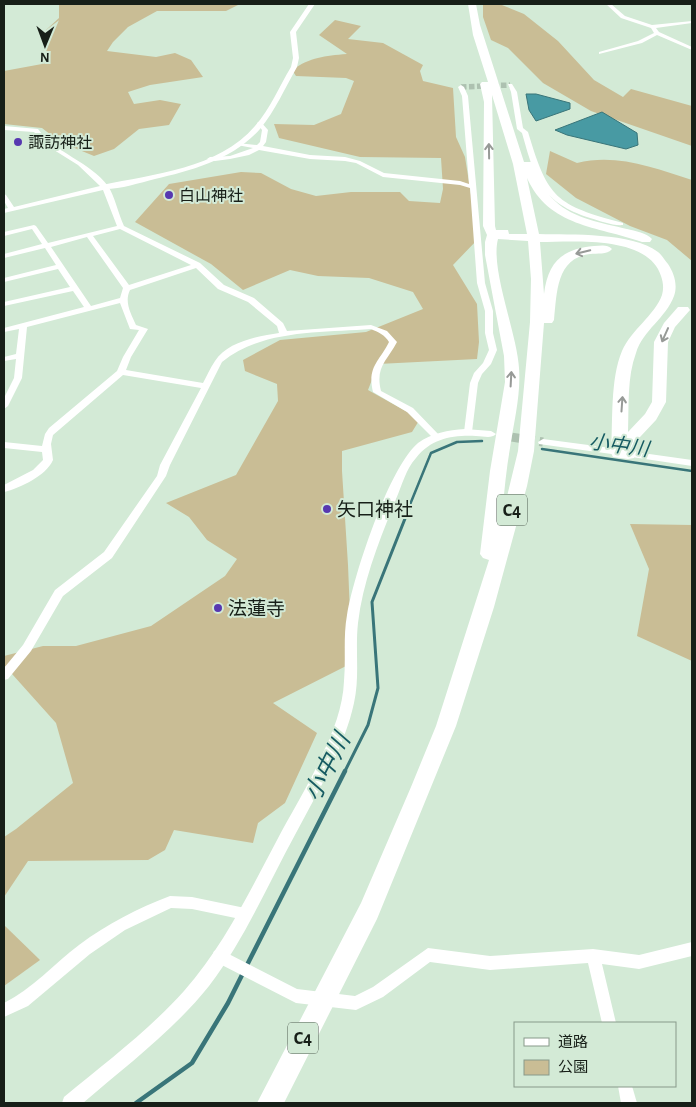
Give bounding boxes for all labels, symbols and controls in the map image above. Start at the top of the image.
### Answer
north arrow [20,20,70,70]
text: N [40,50,50,64]
place label: 諏訪神社 [28,135,92,151]
marker: 諏訪神社 [12,136,24,148]
one-way arrow [484,144,493,160]
place label: 白山神社 [179,187,243,204]
marker: 白山神社 [163,189,175,201]
one-way arrow [576,248,592,257]
one-way arrow [659,327,669,342]
one-way arrow [507,372,516,388]
one-way arrow [618,396,627,412]
water label: 小中川 [588,431,652,460]
road number: C4 [497,494,527,526]
place label: 矢口神社 [337,499,413,520]
marker: 矢口神社 [321,503,333,515]
place label: 法蓮寺 [228,598,285,619]
marker: 法蓮寺 [212,602,224,614]
water label: 小中川 [299,726,356,805]
road number: C4 [288,1022,318,1054]
legend [514,1022,676,1087]
text: 道路 [558,1034,588,1050]
text: 公園 [558,1059,588,1075]

